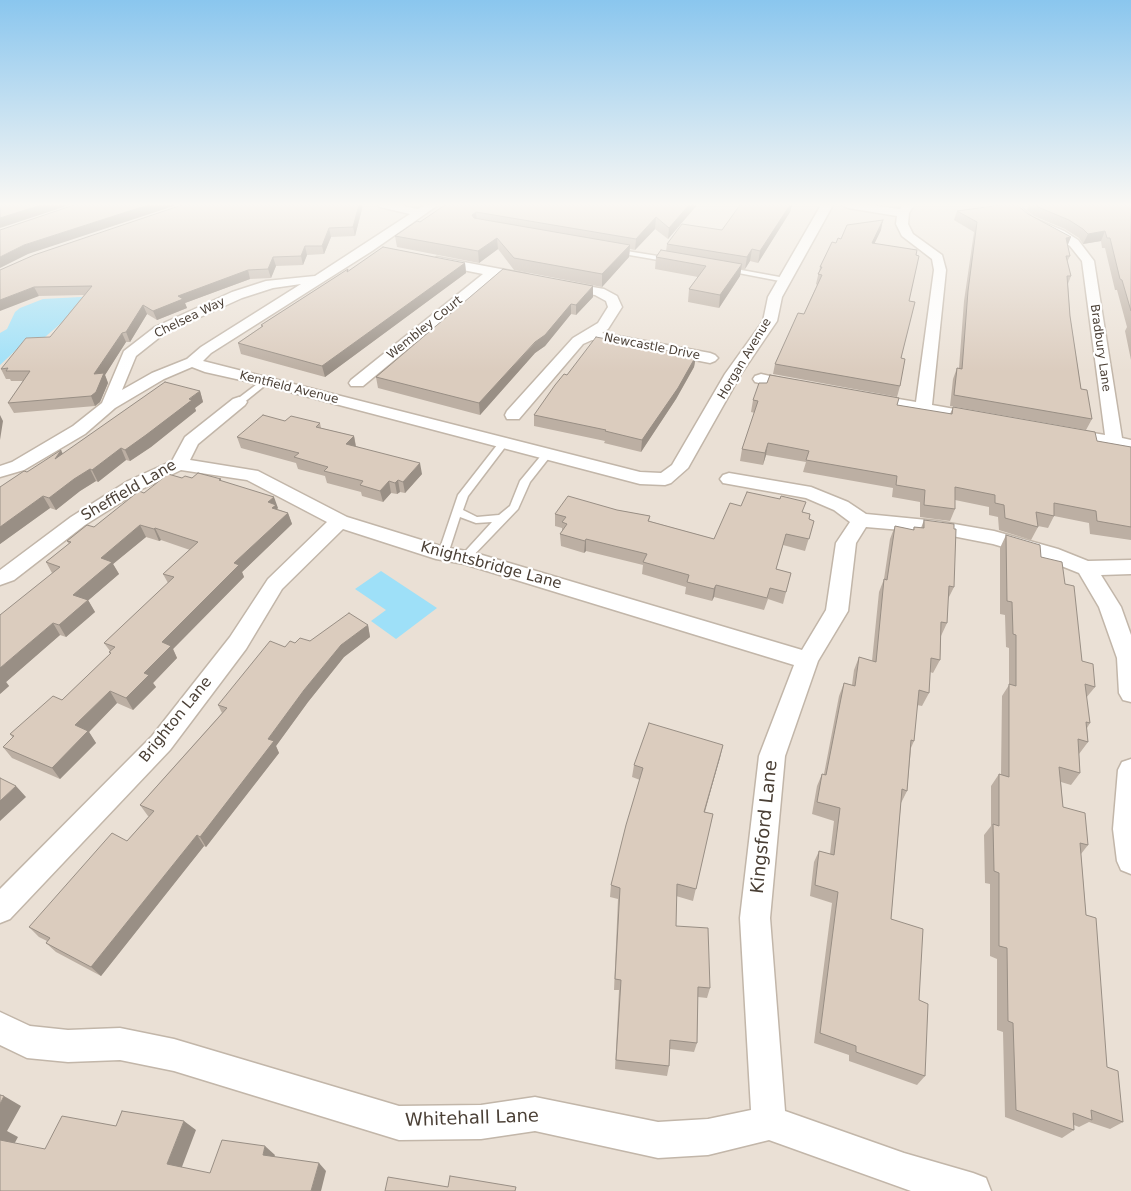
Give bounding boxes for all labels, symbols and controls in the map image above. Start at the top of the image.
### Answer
street label: Wembley Court [385,293,465,363]
street label: Chelsea Way [152,295,228,341]
street label: Bradbury Lane [1087,303,1113,393]
street label: Horgan Avenue [715,316,775,402]
street label: Newcastle Drive [603,331,701,363]
street label: Kentfield Avenue [238,369,340,407]
street label: Sheffield Lane [78,457,180,525]
street label: Knightsbridge Lane [418,538,564,594]
street label: Brighton Lane [136,673,216,767]
street label: Kingsford Lane [747,759,783,895]
street label: Whitehall Lane [405,1106,539,1132]

